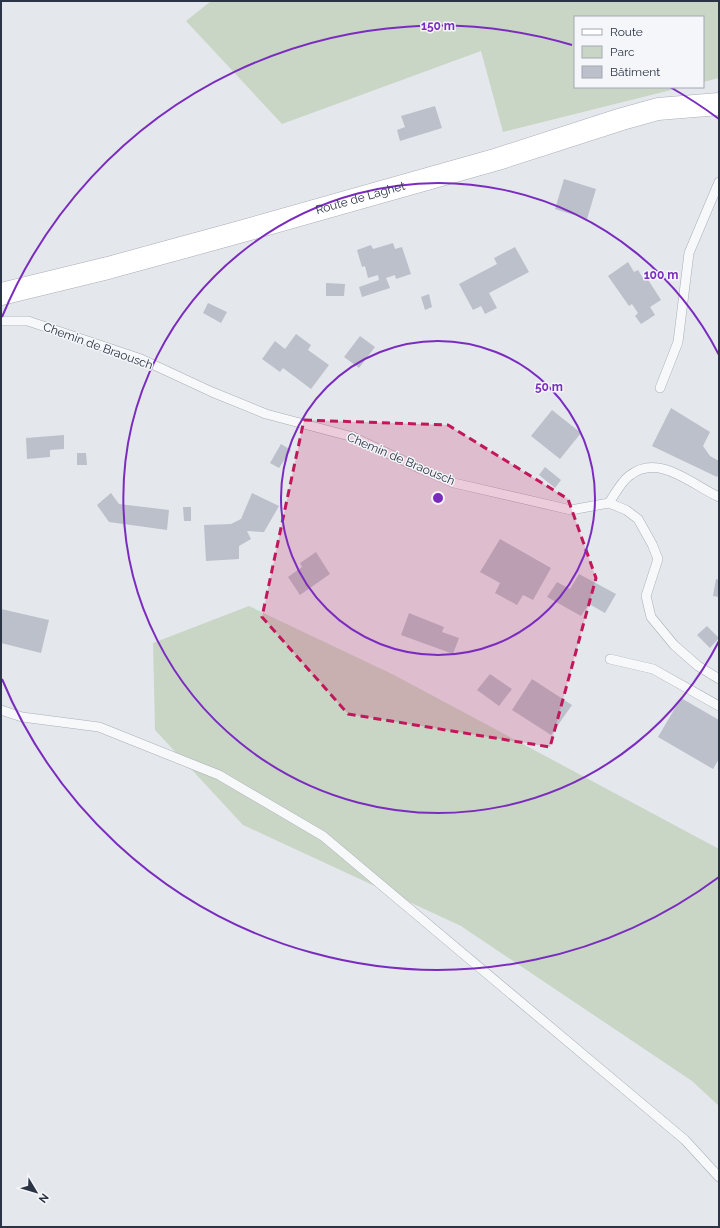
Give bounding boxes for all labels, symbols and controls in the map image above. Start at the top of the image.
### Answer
legend [574,16,704,88]
text: 150 m [421,19,455,33]
text: Route [610,25,643,39]
text: Parc [610,45,635,59]
text: Bâtiment [610,65,660,79]
street label: Route de Laghet [314,179,407,217]
text: 100 m [644,268,678,282]
street label: Chemin de Braousch [41,320,155,372]
text: 50 m [535,380,563,394]
street label: Chemin de Braousch [345,430,457,488]
centre of rings [431,491,445,505]
north arrow [16,1172,56,1212]
text: N [36,1191,51,1205]

